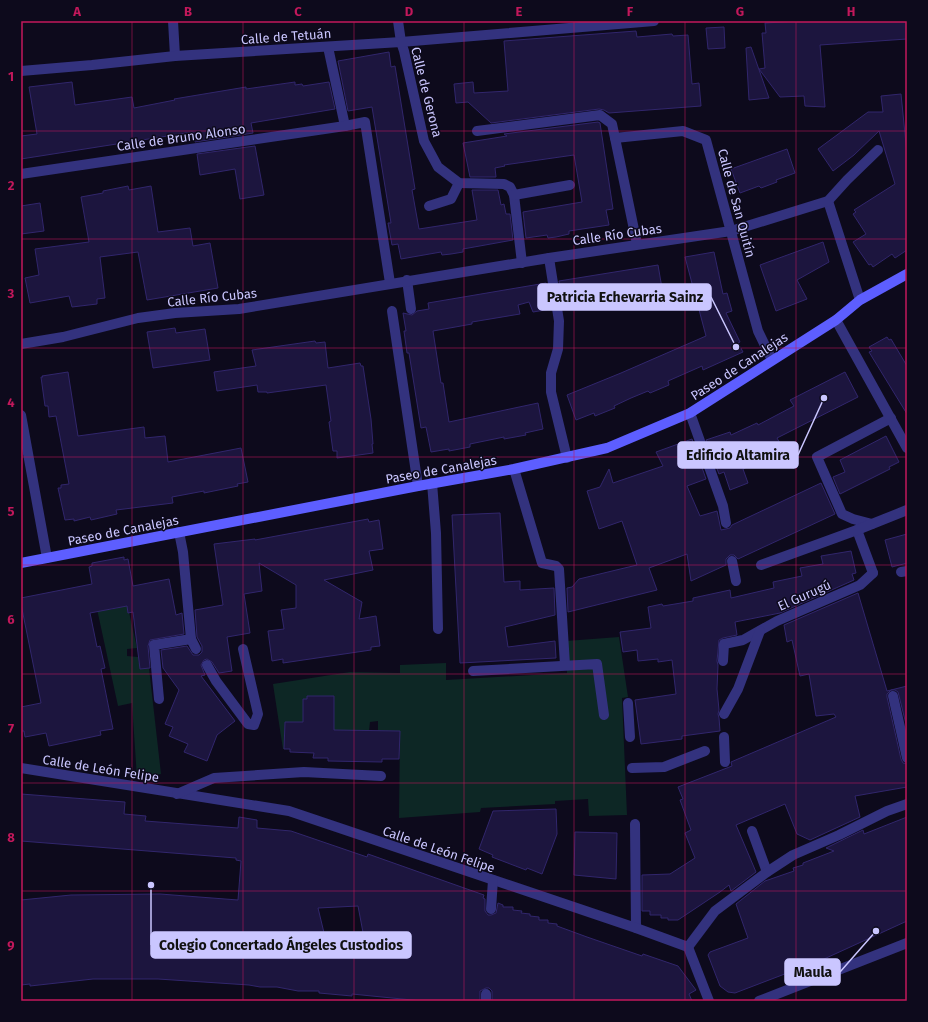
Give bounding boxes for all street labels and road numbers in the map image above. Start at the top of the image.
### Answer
street label: Calle de Tetuán [240,26,332,47]
street label: Calle de Gerona [408,45,445,139]
street label: Calle de Bruno Alonso [116,121,246,154]
street label: Calle de San Quitín [715,147,758,259]
street label: Calle Río Cubas [571,221,663,248]
street label: Calle Río Cubas [167,285,258,310]
street label: Paseo de Canalejas [688,329,791,403]
street label: Paseo de Canalejas [384,452,498,487]
street label: Paseo de Canalejas [66,512,180,549]
street label: El Gurugú [775,577,833,614]
street label: Calle de León Felipe [42,752,160,785]
street label: Calle de León Felipe [381,823,497,876]

